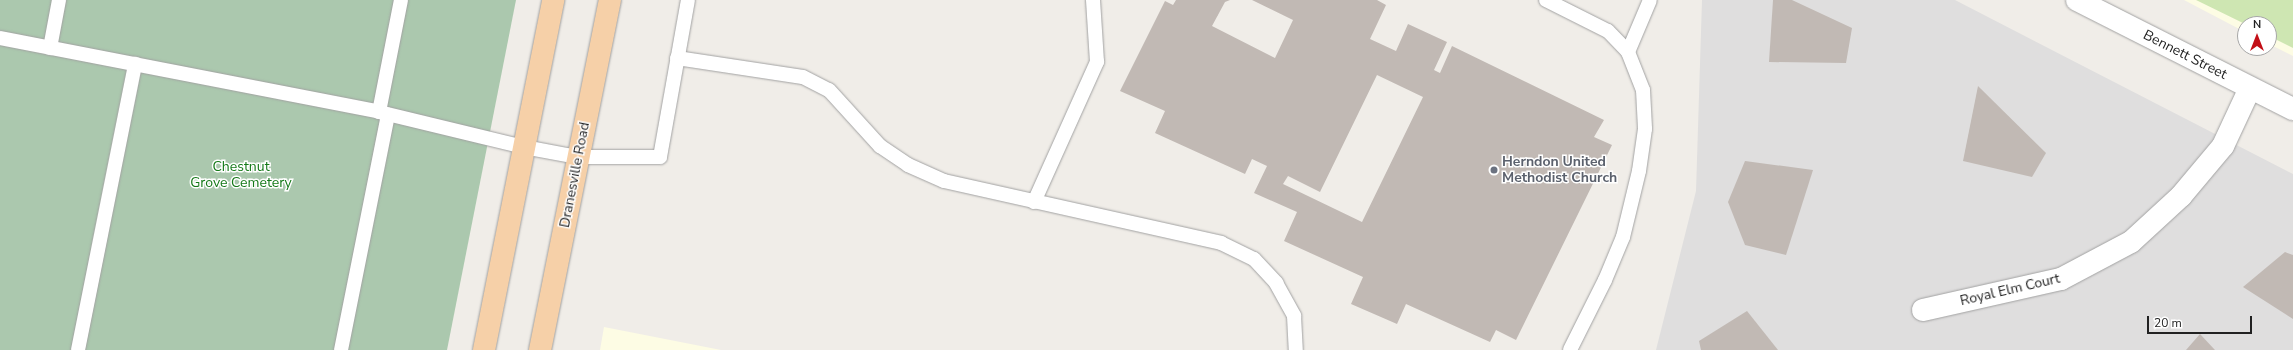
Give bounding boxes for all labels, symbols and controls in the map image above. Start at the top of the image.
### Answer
north arrow [2237,16,2277,56]
text: N [2253,17,2261,32]
street label: Bennett Street [2140,27,2230,83]
street label: Dranesville Road [557,121,593,229]
place label: Herndon United Methodist Church [1502,154,1617,186]
park label: Chestnut Grove Cemetery [190,159,292,192]
marker: Herndon United Methodist Church [1489,165,1499,175]
street label: Royal Elm Court [1958,270,2062,310]
scale bar [2149,308,2254,334]
text: 20 m [2154,315,2182,331]

